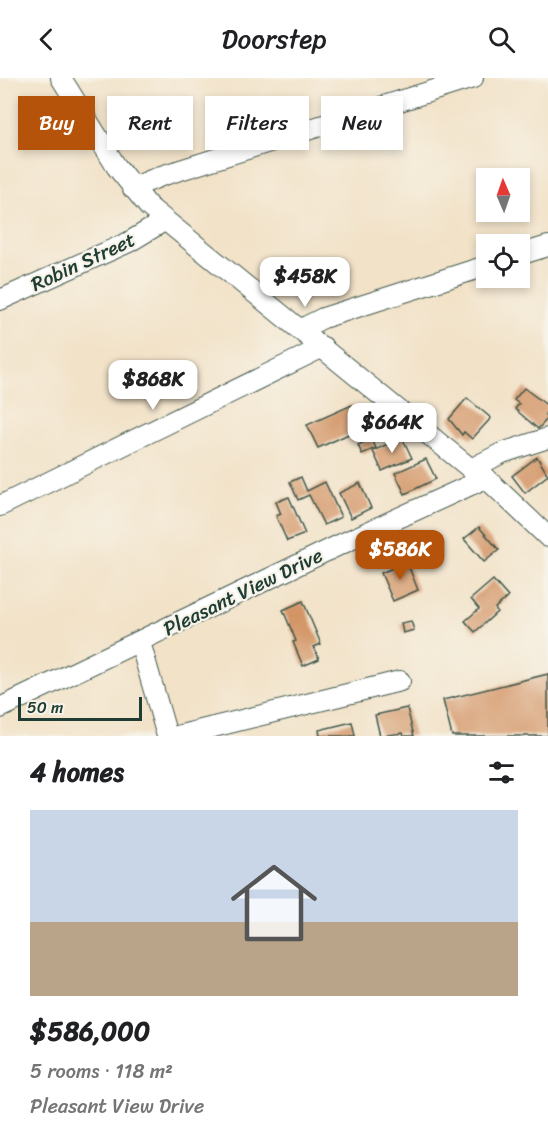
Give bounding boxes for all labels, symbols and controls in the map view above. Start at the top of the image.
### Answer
text: Doorstep [221,15,327,63]
icon: back [30,23,63,56]
icon: search [485,23,518,56]
chip: Buy [18,96,95,150]
chip: Rent [107,96,193,150]
chip: Filters [205,96,309,150]
chip: New [321,96,403,150]
north arrow [476,168,530,222]
map controls [476,168,530,288]
street label: Robin Street [25,222,141,302]
button: locate [476,234,530,288]
pin: $458K [263,257,347,308]
text: $458K [274,259,336,294]
pin: $868K [111,360,195,411]
text: $868K [122,362,184,397]
pin: $664K [350,403,434,454]
text: $664K [362,405,422,440]
pin: $586K [358,530,442,581]
text: $586K [369,532,431,567]
street label: Pleasant View Drive [157,538,329,646]
text: 50 m [27,693,63,722]
scale bar [18,694,142,722]
text: 4 homes [30,749,124,795]
icon: filters [485,756,518,789]
icon: home [220,849,328,957]
text: $586,000 [30,1008,150,1054]
text: 5 rooms · 118 m² [30,1054,173,1089]
text: Pleasant View Drive [30,1089,204,1124]

